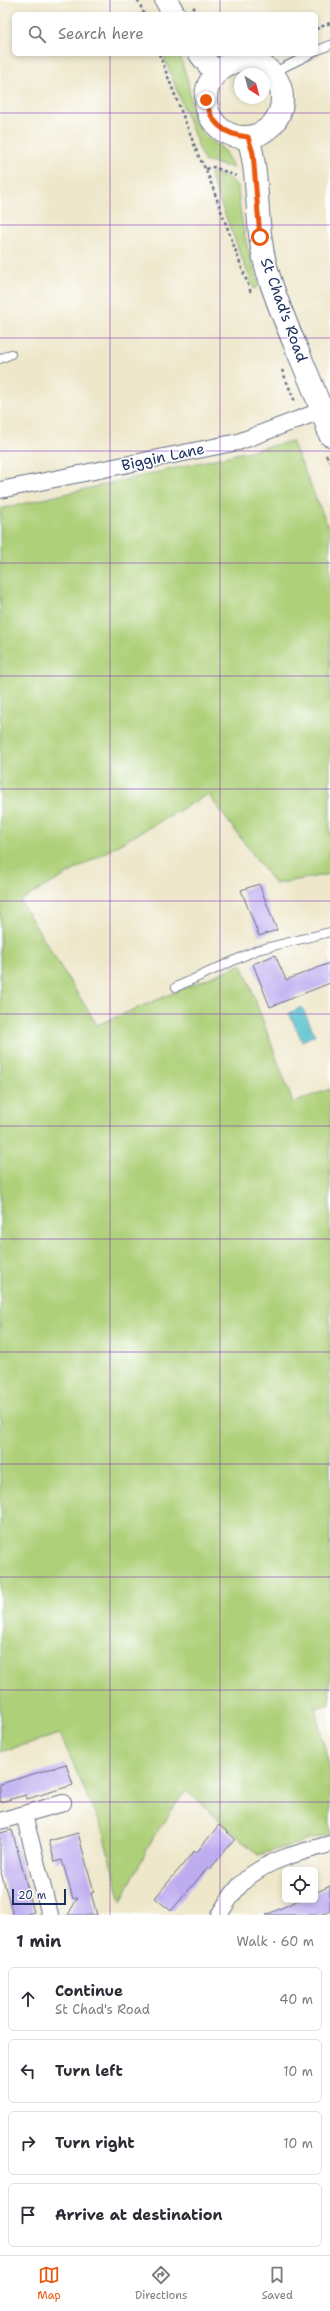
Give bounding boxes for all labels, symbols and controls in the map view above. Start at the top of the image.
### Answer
search box [12,12,318,56]
icon: search [26,23,48,45]
text: Search here [58,24,144,44]
north arrow [234,68,270,104]
route end [197,91,215,109]
route start [251,228,269,246]
street label: St Chad's Road [256,255,312,365]
street label: Biggin Lane [120,438,206,476]
map controls [282,1867,318,1903]
button: locate [282,1867,318,1903]
scale bar [12,1887,66,1906]
text: 20 m [18,1888,46,1903]
text: 1 min [16,1930,61,1952]
text: Walk · 60 m [237,1933,314,1950]
text: Continue [55,1981,123,2001]
icon: ahead [17,1988,39,2010]
text: 40 m [279,1991,313,2008]
text: St Chad's Road [55,2001,150,2018]
icon: left [17,2060,39,2082]
text: Turn left [55,2061,123,2081]
text: 10 m [283,2063,313,2080]
icon: right [17,2132,39,2154]
text: Turn right [55,2133,135,2153]
text: 10 m [283,2135,313,2152]
icon: arrive [17,2204,39,2226]
text: Arrive at destination [55,2205,223,2225]
tab: Map [37,2264,61,2303]
tab: Directions [135,2264,187,2303]
tab: Saved [262,2264,293,2303]

